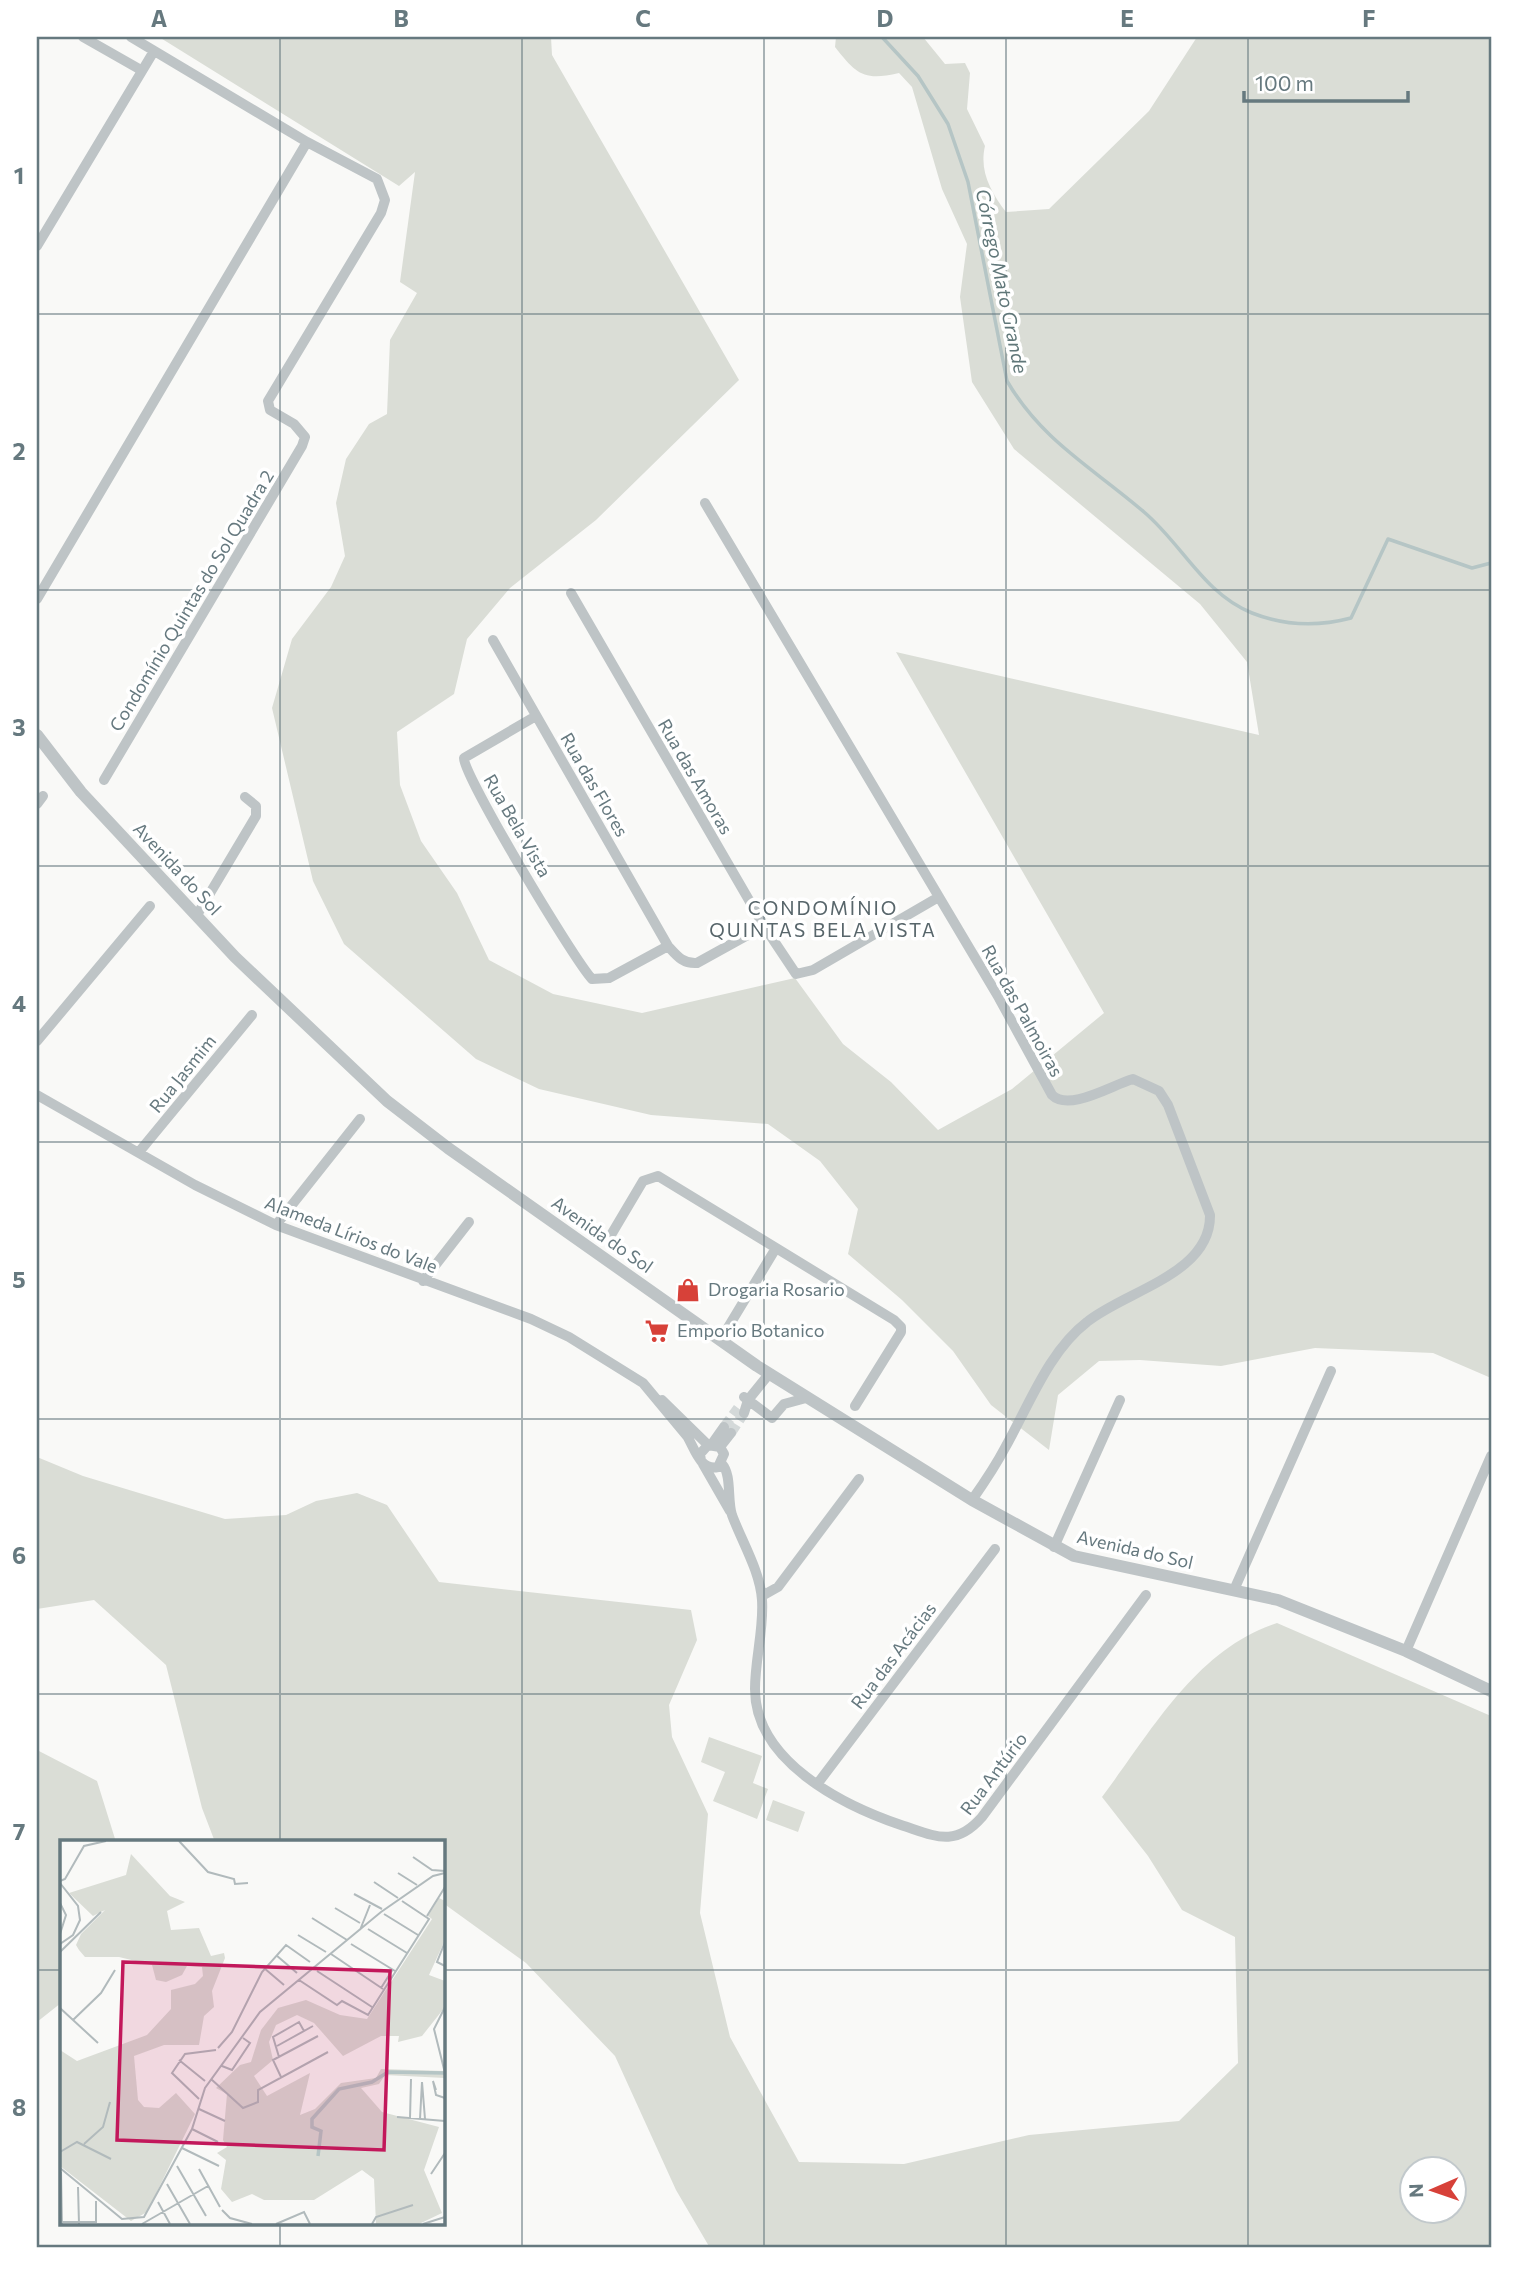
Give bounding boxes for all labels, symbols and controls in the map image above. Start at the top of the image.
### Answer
text: A [151,4,168,32]
text: B [393,4,409,32]
text: C [635,4,651,32]
text: D [877,4,894,32]
text: E [1120,4,1134,32]
text: F [1362,4,1376,32]
scale bar [1244,60,1409,104]
text: 100 m [1255,70,1314,95]
text: 1 [14,161,24,189]
water label: Córrego Mato Grande [972,187,1033,375]
text: 2 [12,437,26,465]
street label: Condomínio Quintas do Sol Quadra 2 [104,466,278,735]
text: 3 [12,713,26,741]
street label: Rua das Amoras [654,715,738,838]
street label: Rua das Flores [556,729,634,840]
street label: Rua Bela Vista [480,770,556,881]
street label: Avenida do Sol [129,817,226,919]
district label: CONDOMÍNIO QUINTAS BELA VISTA [709,896,937,941]
street label: Rua das Palmoiras [978,941,1068,1080]
text: 4 [12,989,26,1017]
street label: Rua Jasmim [144,1030,220,1117]
street label: Alameda Lírios do Vale [262,1191,441,1277]
street label: Avenida do Sol [548,1191,658,1277]
text: 5 [12,1265,26,1293]
shop icon: Drogaria Rosario [674,1276,702,1304]
place label: Drogaria Rosario [708,1278,845,1300]
supermarket icon: Emporio Botanico [643,1317,671,1345]
place label: Emporio Botanico [677,1319,824,1341]
street label: Avenida do Sol [1075,1525,1196,1573]
text: 6 [12,1541,26,1569]
street label: Rua das Acácias [846,1598,940,1713]
street label: Rua Antúrio [955,1728,1031,1819]
text: 7 [13,1817,25,1845]
inset map [60,1840,444,2226]
text: 8 [12,2093,26,2121]
north arrow [1398,2156,1468,2226]
text: N [1404,2183,1427,2198]

